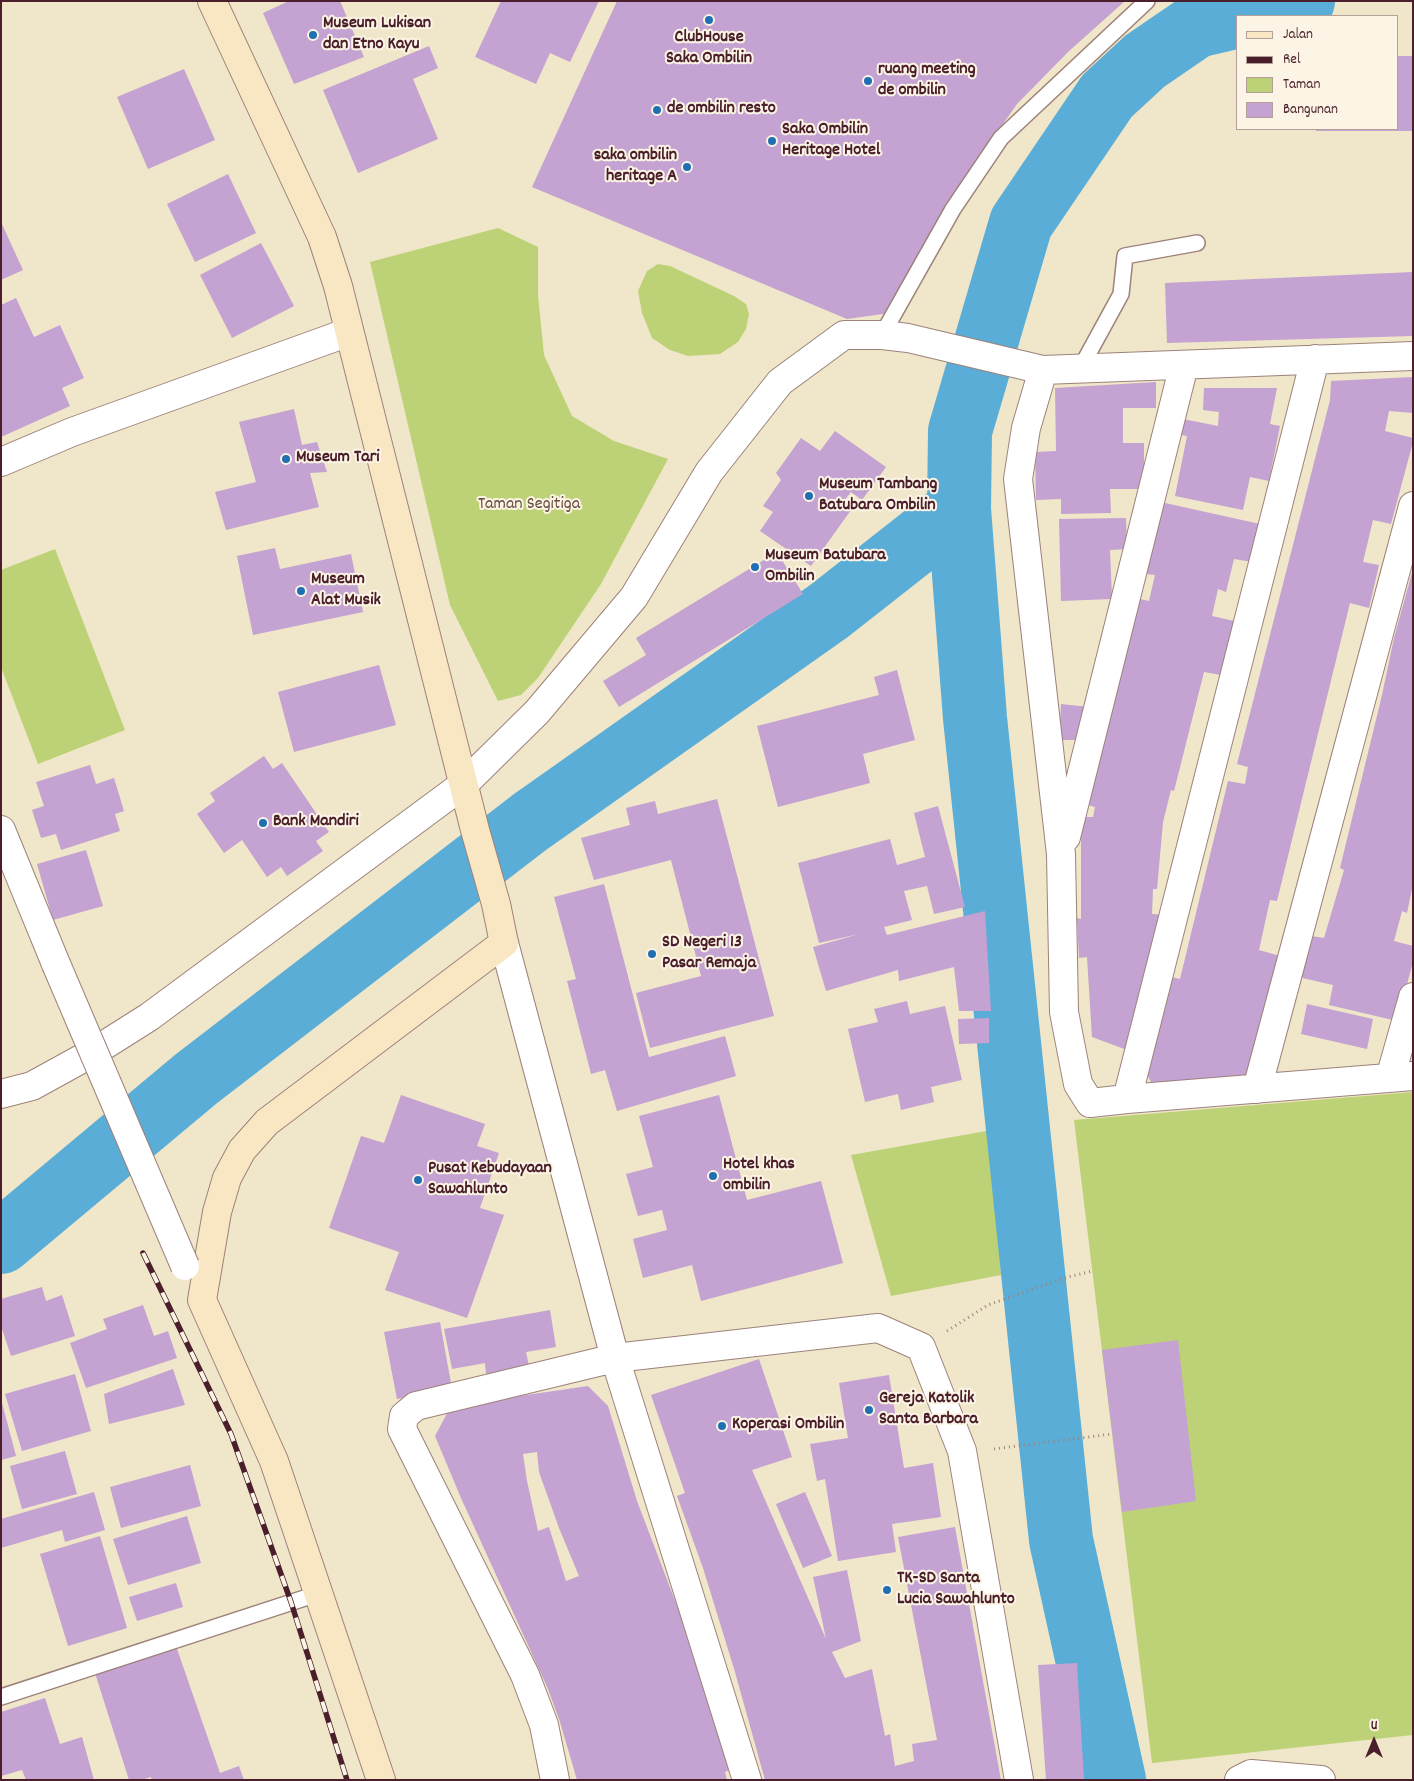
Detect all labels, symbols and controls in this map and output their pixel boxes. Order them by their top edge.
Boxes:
place label: Museum Lukisan dan Etno Kayu [323,14,431,56]
marker: ClubHouse Saka Ombilin [703,14,715,26]
legend [1236,15,1399,130]
text: Jalan [1283,24,1313,46]
place label: ClubHouse Saka Ombilin [666,28,752,70]
marker: Museum Lukisan dan Etno Kayu [307,29,319,41]
text: Rel [1283,49,1300,71]
place label: ruang meeting de ombilin [878,60,976,102]
text: Taman [1283,74,1320,96]
marker: ruang meeting de ombilin [862,75,874,87]
place label: de ombilin resto [667,99,776,121]
text: Bangunan [1283,99,1338,121]
marker: de ombilin resto [651,104,663,116]
place label: Saka Ombilin Heritage Hotel [782,120,880,162]
marker: Saka Ombilin Heritage Hotel [766,135,778,147]
place label: saka ombilin heritage A [594,146,677,188]
marker: saka ombilin heritage A [681,161,693,173]
place label: Museum Tari [296,448,380,470]
marker: Museum Tari [280,453,292,465]
place label: Museum Tambang Batubara Ombilin [819,475,937,518]
marker: Museum Tambang Batubara Ombilin [803,490,815,502]
park label: Taman Segitiga [478,495,580,517]
place label: Museum Batubara Ombilin [765,546,886,588]
marker: Museum Batubara Ombilin [749,561,761,573]
place label: Museum Alat Musik [311,570,381,612]
marker: Museum Alat Musik [295,585,307,597]
place label: Bank Mandiri [273,812,359,834]
marker: Bank Mandiri [257,817,269,829]
place label: SD Negeri 13 Pasar Remaja [662,933,756,976]
marker: SD Negeri 13 Pasar Remaja [646,948,658,960]
place label: Hotel khas ombilin [723,1155,795,1198]
place label: Pusat Kebudayaan Sawahlunto [428,1159,552,1202]
marker: Hotel khas ombilin [707,1170,719,1182]
marker: Pusat Kebudayaan Sawahlunto [412,1174,424,1186]
place label: Gereja Katolik Santa Barbara [879,1389,978,1432]
marker: Gereja Katolik Santa Barbara [863,1404,875,1416]
place label: Koperasi Ombilin [732,1415,844,1437]
marker: Koperasi Ombilin [716,1420,728,1432]
place label: TK-SD Santa Lucia Sawahlunto [897,1569,1015,1612]
marker: TK-SD Santa Lucia Sawahlunto [881,1584,893,1596]
north arrow [1349,1716,1399,1766]
text: U [1371,1716,1377,1736]

